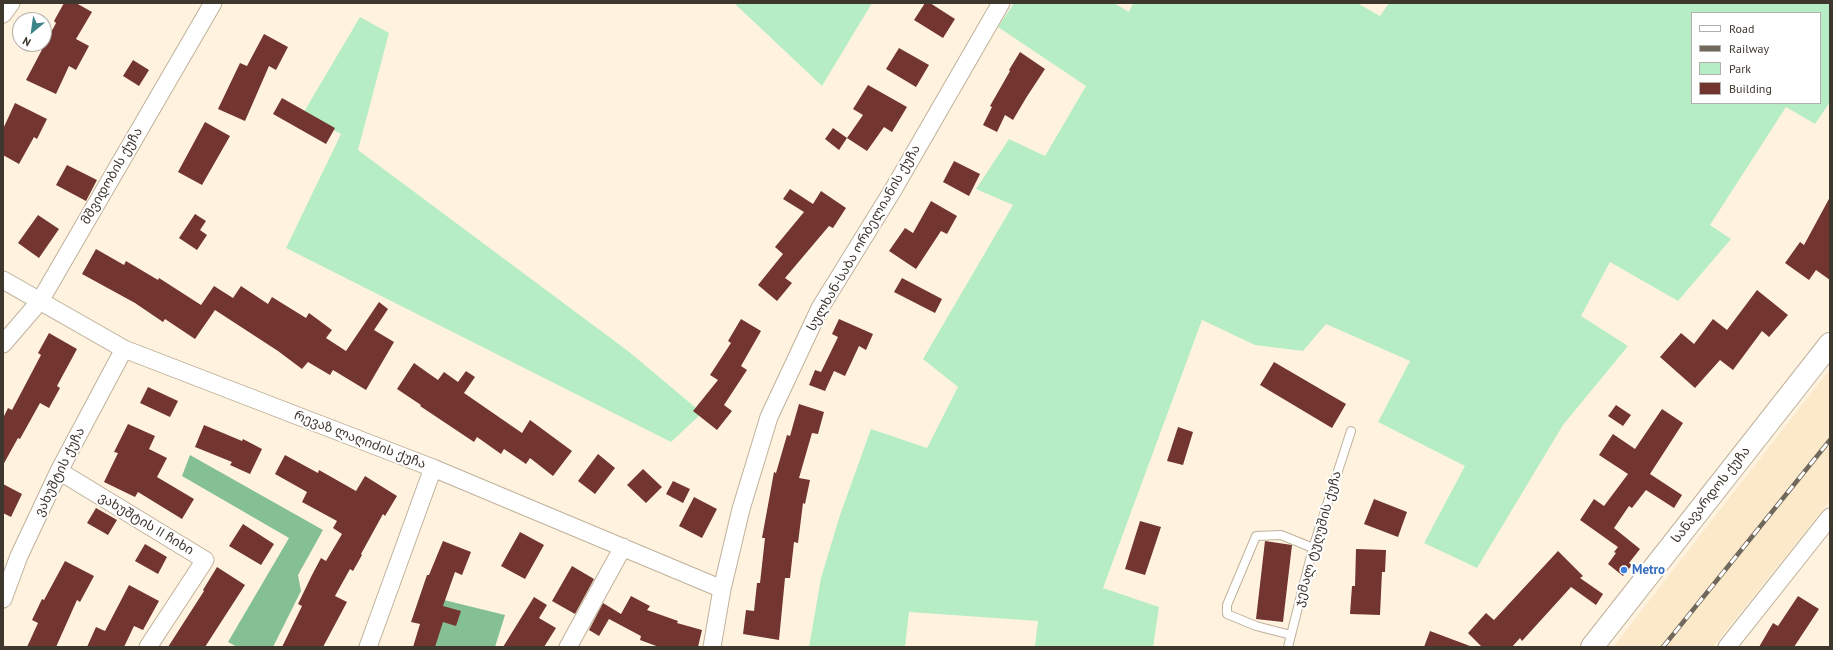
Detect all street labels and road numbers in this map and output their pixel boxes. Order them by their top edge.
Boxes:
street label: მშვიდობის ქუჩა [78,125,146,227]
street label: სულხან-საბა ორბელიანის ქუჩა [804,142,924,334]
street label: რევაზ ლაღიძის ქუჩა [292,408,428,472]
street label: ვახუშტის ქუჩა [32,425,88,519]
street label: სანავარდოს ქუჩა [1668,444,1754,546]
street label: ჯემალ ტუღუშის ქუჩა [1291,469,1345,609]
street label: ვახუშტის II ჩიხი [96,489,196,559]

